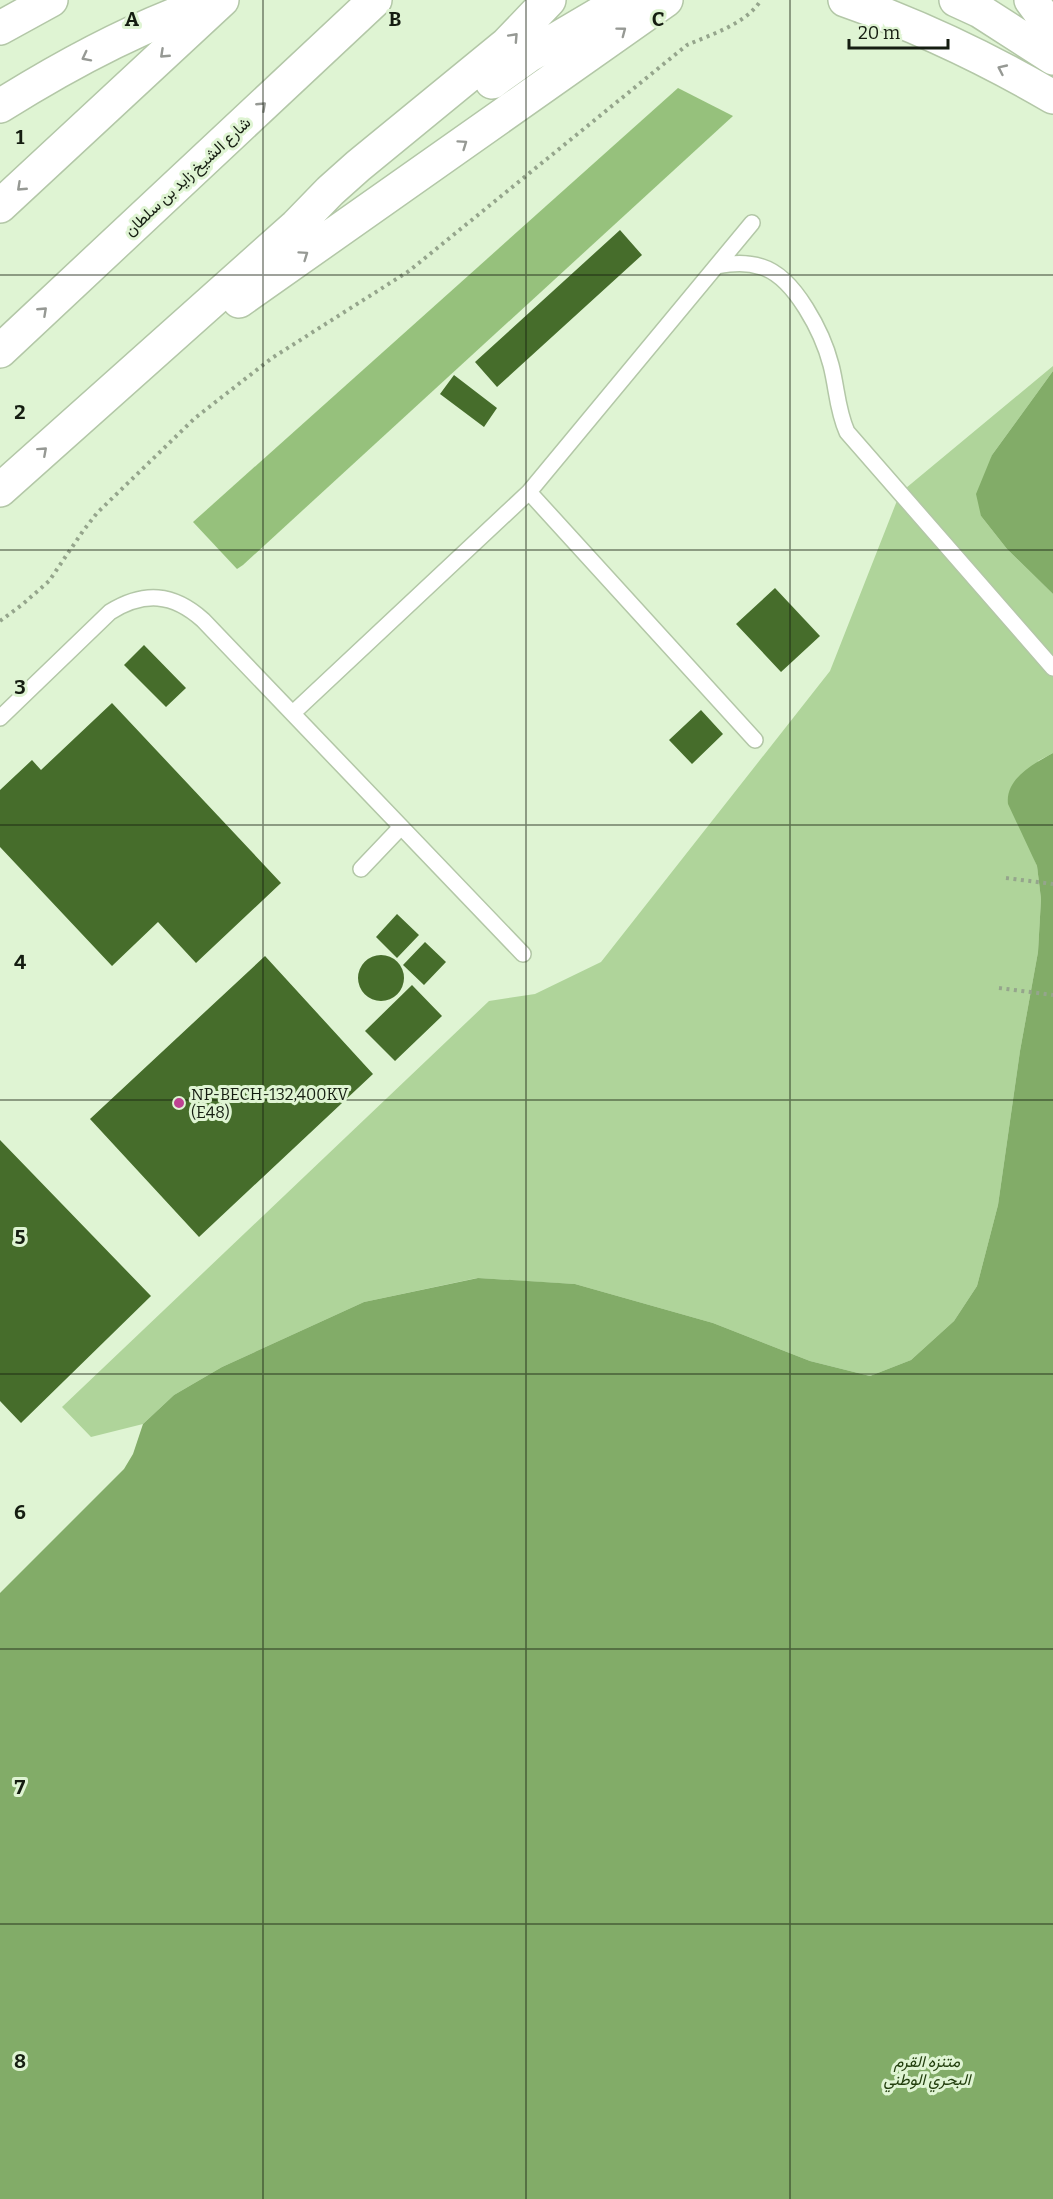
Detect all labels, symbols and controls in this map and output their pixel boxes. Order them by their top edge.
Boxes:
text: A [125,7,140,31]
text: B [389,7,402,31]
text: C [652,7,664,31]
scale bar [849,12,948,50]
text: 20 m [858,22,900,44]
one-way arrow [616,27,627,38]
one-way arrow [507,33,518,44]
one-way arrow [160,47,170,58]
one-way arrow [81,50,92,62]
one-way arrow [997,64,1008,76]
one-way arrow [255,102,265,113]
street label: شارع الشيخ زايد بن سلطان [120,113,256,241]
text: 1 [16,125,25,149]
one-way arrow [457,140,468,151]
one-way arrow [17,180,28,191]
one-way arrow [297,252,308,263]
one-way arrow [35,308,46,319]
text: 2 [14,400,26,424]
one-way arrow [37,447,47,458]
text: 3 [14,675,26,699]
text: 4 [14,950,26,974]
place label: NP-BECH-132,400KV (E48) [191,1085,349,1122]
marker: NP-BECH-132,400KV (E48) [172,1096,186,1110]
text: 5 [15,1225,26,1249]
text: 6 [14,1500,26,1524]
text: 7 [15,1775,26,1799]
text: 8 [14,2049,26,2073]
park label: متنزه القرم البحري الوطني [884,2052,973,2093]

